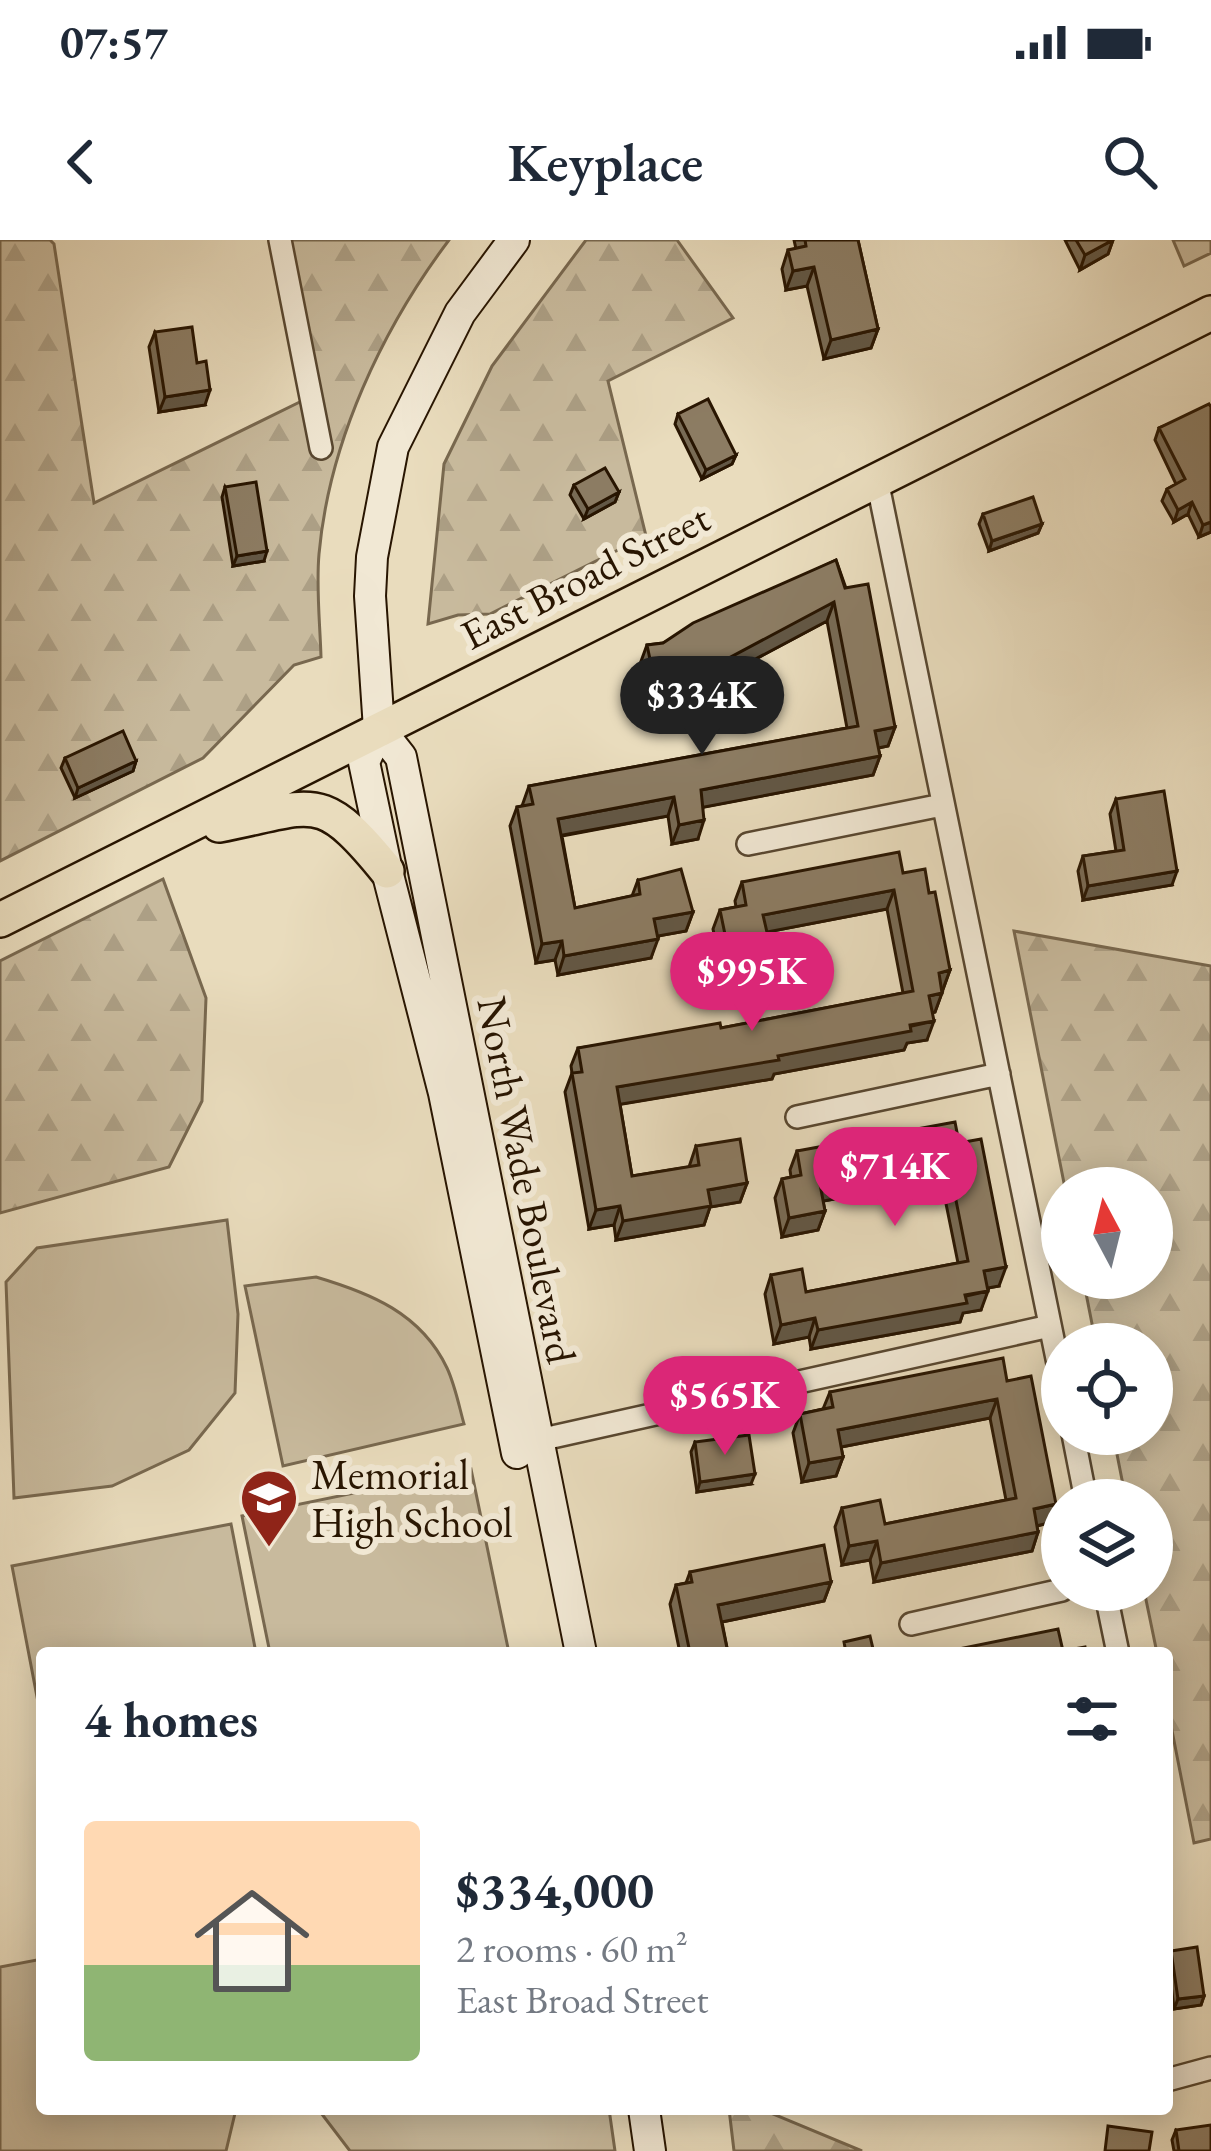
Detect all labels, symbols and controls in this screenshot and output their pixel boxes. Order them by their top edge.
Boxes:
text: 07:57 [60,13,168,71]
text: Keyplace [508,127,703,197]
icon: back [48,129,114,195]
icon: search [1097,129,1163,195]
street label: East Broad Street [451,490,719,662]
pin: $334K [618,656,786,758]
text: $334K [647,669,757,720]
pin: $995K [668,932,836,1034]
text: $995K [697,945,807,996]
street label: North Wade Boulevard [464,992,590,1369]
pin: $714K [811,1127,979,1229]
text: $714K [840,1140,950,1191]
north arrow [1041,1167,1173,1299]
map controls [1041,1167,1173,1611]
button: locate [1041,1323,1173,1455]
pin: $565K [641,1356,809,1458]
text: $565K [670,1369,780,1420]
place label: Memorial High School [311,1447,513,1550]
school or university icon: Memorial High School [238,1467,300,1549]
button: layers [1041,1479,1173,1611]
text: 4 homes [84,1686,258,1752]
icon: filters [1059,1686,1125,1752]
text: $334,000 [456,1857,654,1923]
icon: home [180,1869,324,2013]
text: 2 rooms · 60 m² [456,1923,688,1974]
text: East Broad Street [456,1974,708,2025]

